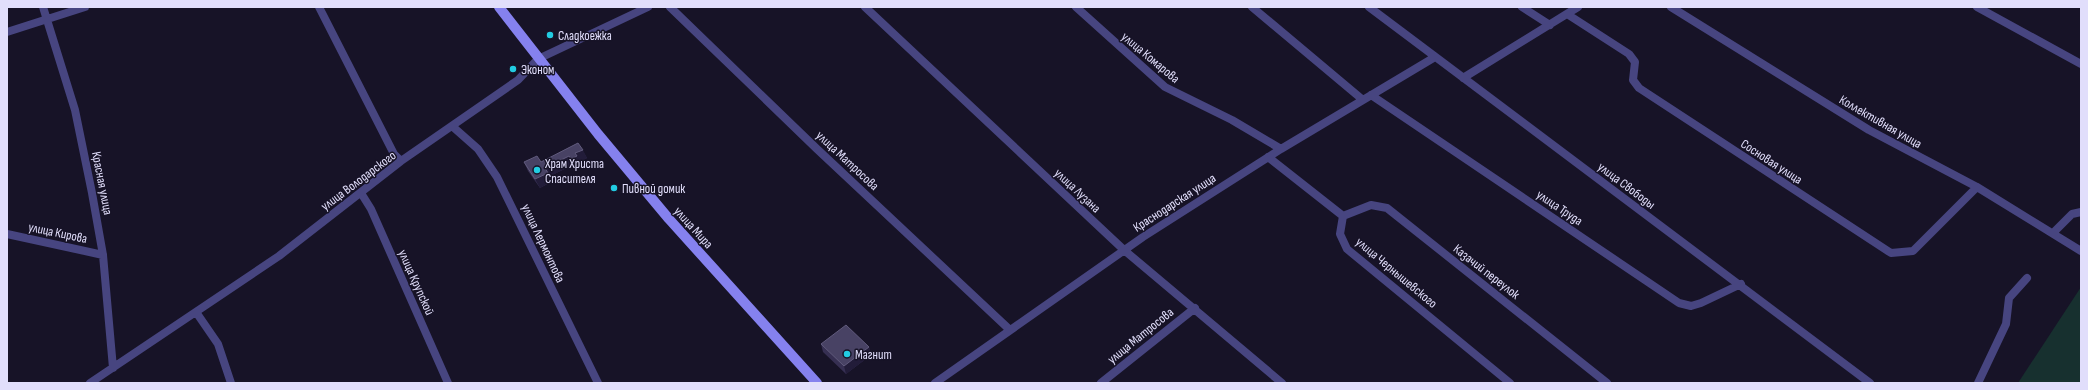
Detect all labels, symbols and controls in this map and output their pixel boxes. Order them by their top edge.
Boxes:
place label: Сладкоежка [558,28,612,44]
street label: улица Комарова [1118,29,1183,87]
marker: Сладкоежка [545,30,555,40]
place label: Эконом [521,62,554,78]
marker: Эконом [508,64,518,74]
street label: Коллективная улица [1836,92,1925,152]
street label: улица Матросова [813,128,882,194]
street label: Сосновая улица [1738,136,1805,188]
street label: улица Володарского [318,147,399,214]
street label: Красная улица [88,150,116,216]
place label: Храм Христа Спасителя [544,156,604,187]
street label: улица Свободы [1594,159,1658,213]
marker: Храм Христа Спасителя [532,165,542,175]
street label: улица Лузана [1051,165,1104,216]
street label: Краснодарская улица [1130,170,1219,236]
place label: Пивной домик [622,181,685,197]
marker: Пивной домик [609,183,619,193]
street label: улица Труда [1533,187,1586,229]
street label: улица Лермонтова [518,202,568,285]
street label: улица Мира [670,203,716,252]
street label: улица Кирова [27,219,89,247]
street label: улица Чернышевского [1352,234,1440,312]
street label: Казачий переулок [1450,241,1523,303]
street label: улица Крупской [395,247,438,318]
street label: улица Матросова [1104,304,1177,367]
place label: Магнит [855,347,892,363]
marker: Магнит [842,349,852,359]

